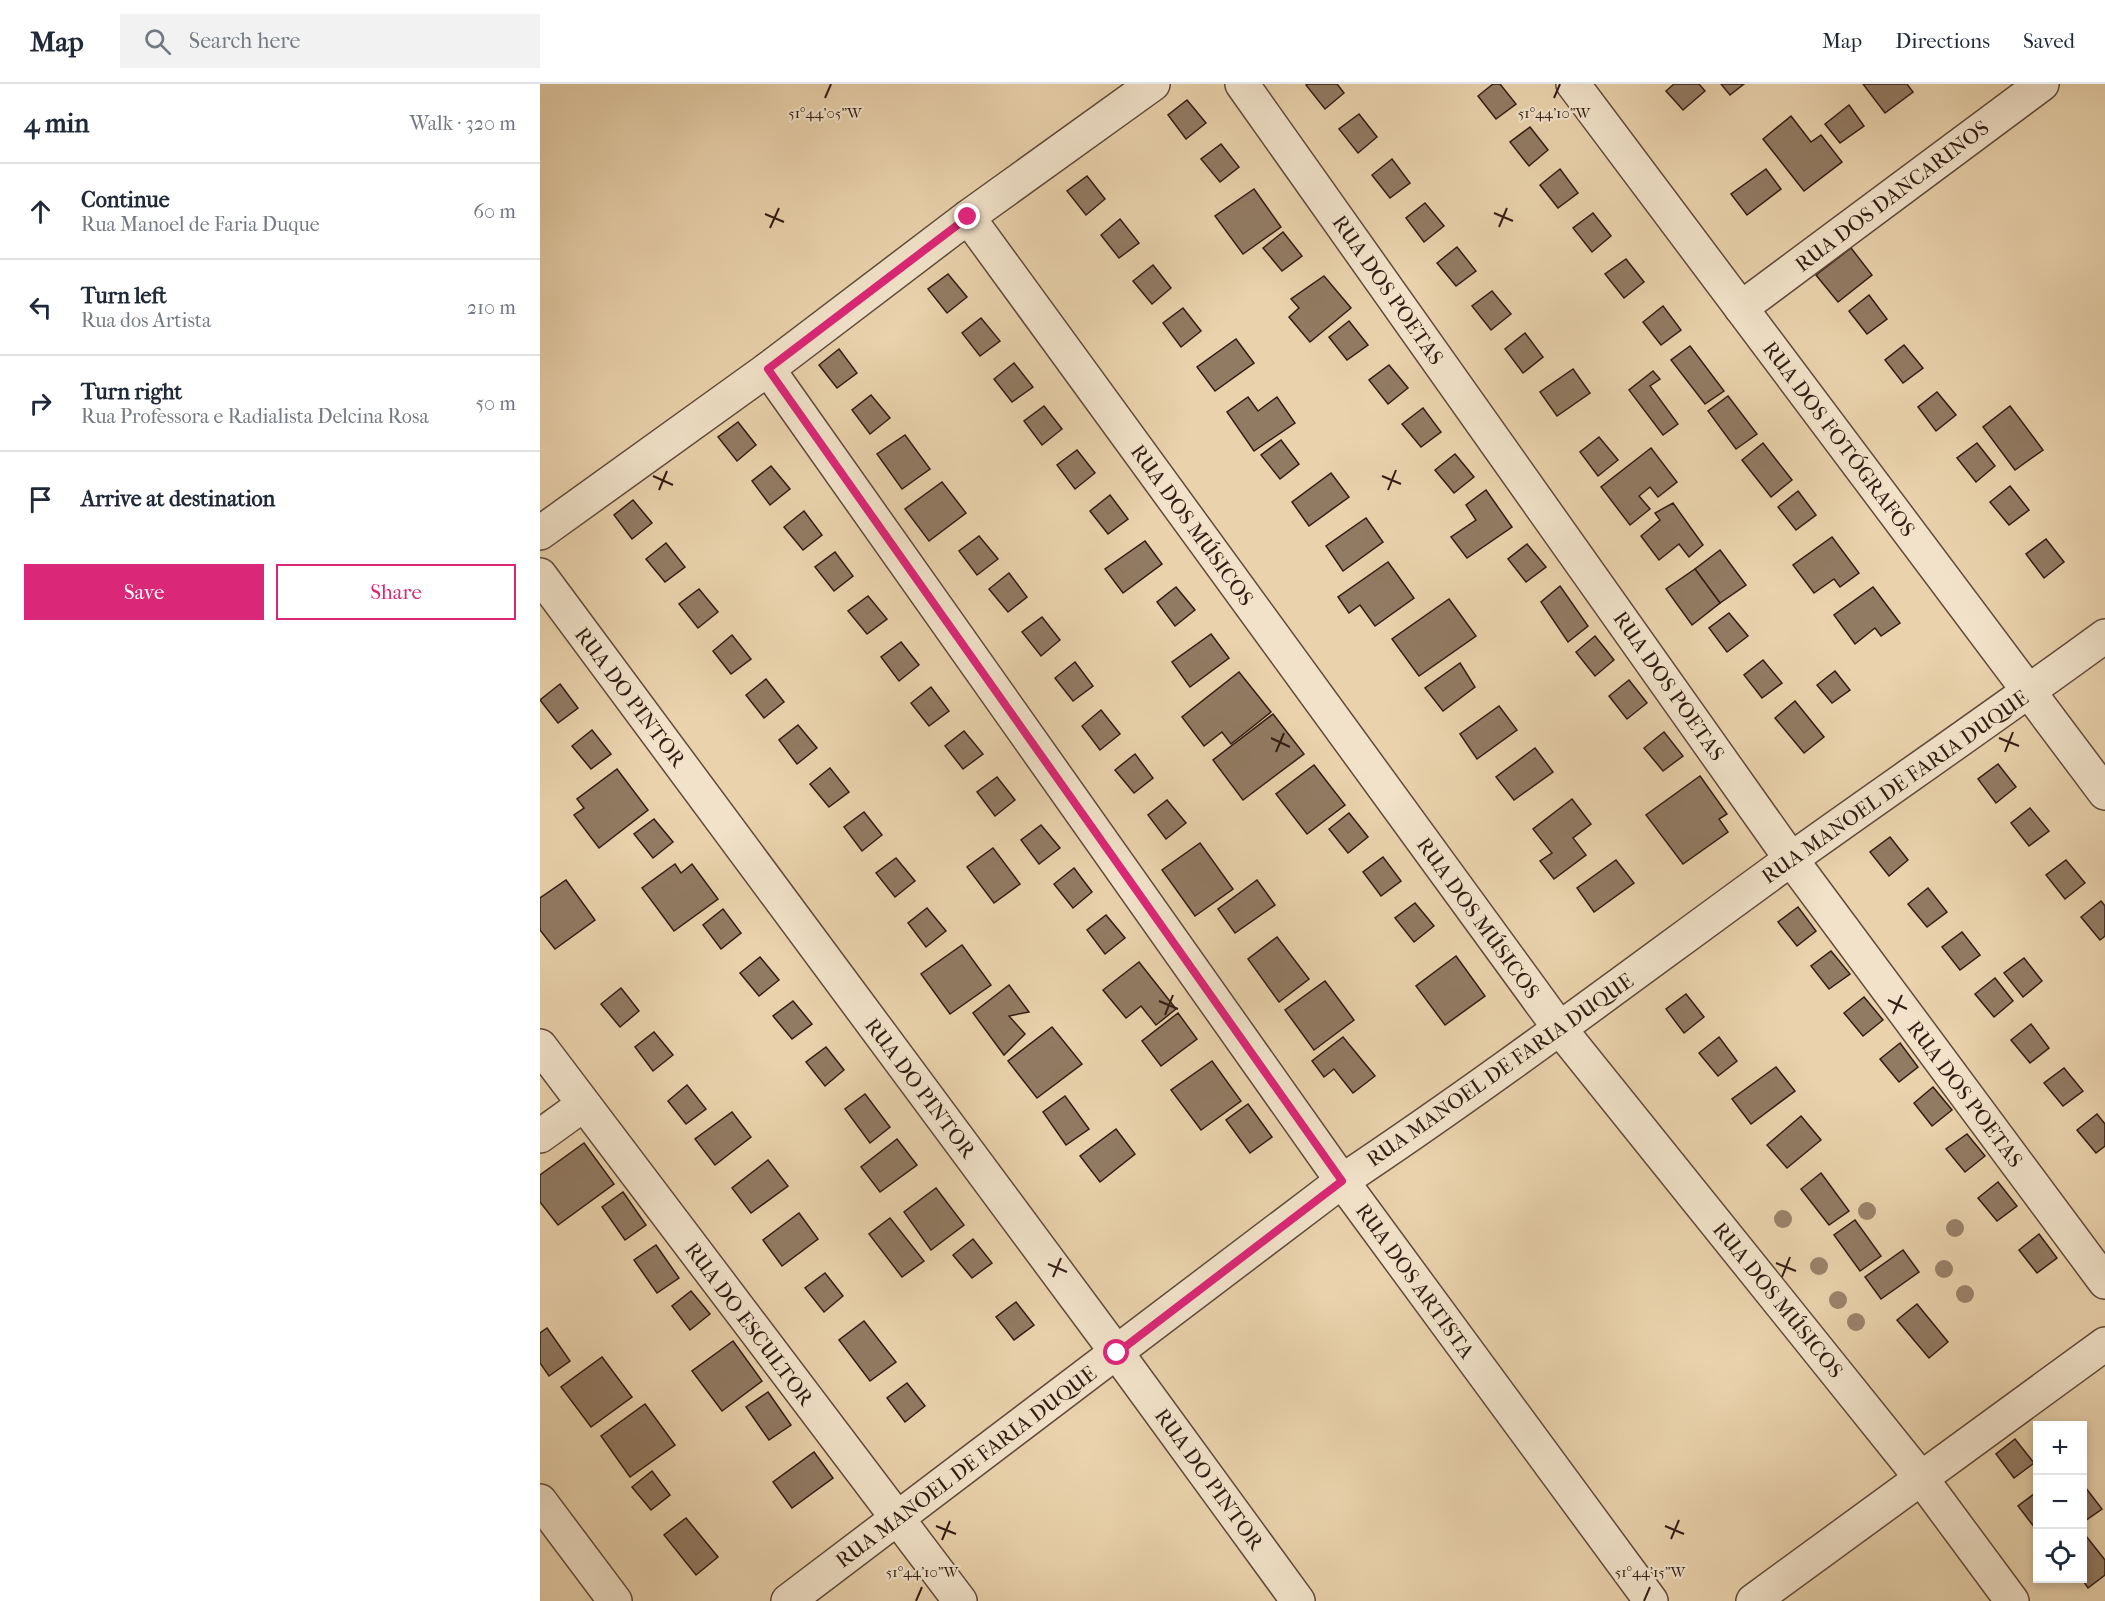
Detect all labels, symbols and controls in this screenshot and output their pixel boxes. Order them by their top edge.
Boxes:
search box [120,14,540,68]
text: Map [30,25,84,58]
icon: search [141,25,174,58]
text: Search here [189,28,300,54]
text: Map [1822,29,1862,53]
text: Directions [1895,29,1990,53]
text: Saved [2023,29,2075,53]
text: 51°44'05"W [788,104,863,122]
text: 51°44'10"W [1518,104,1591,122]
text: 4 min [24,108,89,139]
text: Walk · 320 m [410,112,516,135]
street label: RUA DOS DANCARINOS [1790,115,1994,277]
text: Continue [81,187,170,213]
icon: ahead [24,195,57,228]
text: 60 m [473,200,516,223]
route end [954,203,980,229]
street label: RUA DOS POETAS [1327,211,1449,369]
text: Rua Manoel de Faria Duque [81,213,320,236]
text: Turn left [81,283,167,309]
icon: left [24,291,57,324]
text: 210 m [467,296,516,319]
text: Rua dos Artista [81,309,211,332]
street label: RUA DOS FOTÓGRAFOS [1758,336,1921,541]
text: Turn right [81,379,182,405]
icon: right [24,387,57,420]
text: 50 m [475,392,516,415]
text: Rua Professora e Radialista Delcina Rosa [81,405,429,428]
street label: RUA DOS MÚSICOS [1126,440,1258,610]
icon: arrive [24,483,57,516]
text: Arrive at destination [81,486,275,512]
button: Save [24,564,264,620]
button: Share [276,564,516,620]
street label: RUA DOS POETAS [1608,607,1730,765]
street label: RUA DO PINTOR [570,622,691,772]
street label: RUA MANOEL DE FARIA DUQUE [1757,685,2033,889]
street label: RUA DOS MÚSICOS [1412,833,1544,1003]
street label: RUA MANOEL DE FARIA DUQUE [1362,968,1638,1172]
street label: RUA DO PINTOR [860,1013,981,1163]
street label: RUA DOS POETAS [1902,1016,2028,1172]
street label: RUA DOS ARTISTA [1351,1199,1479,1363]
street label: RUA DOS MÚSICOS [1708,1217,1848,1383]
street label: RUA DO ESCULTOR [680,1238,819,1411]
route start [1103,1339,1129,1365]
street label: RUA MANOEL DE FARIA DUQUE [831,1361,1101,1573]
street label: RUA DO PINTOR [1150,1404,1269,1555]
map controls [2033,1421,2087,1583]
button: + [2033,1421,2087,1475]
button: − [2033,1475,2087,1529]
button: locate [2033,1529,2087,1583]
text: 51°44'10"W [886,1563,959,1581]
text: 51°44'15"W [1615,1563,1687,1581]

